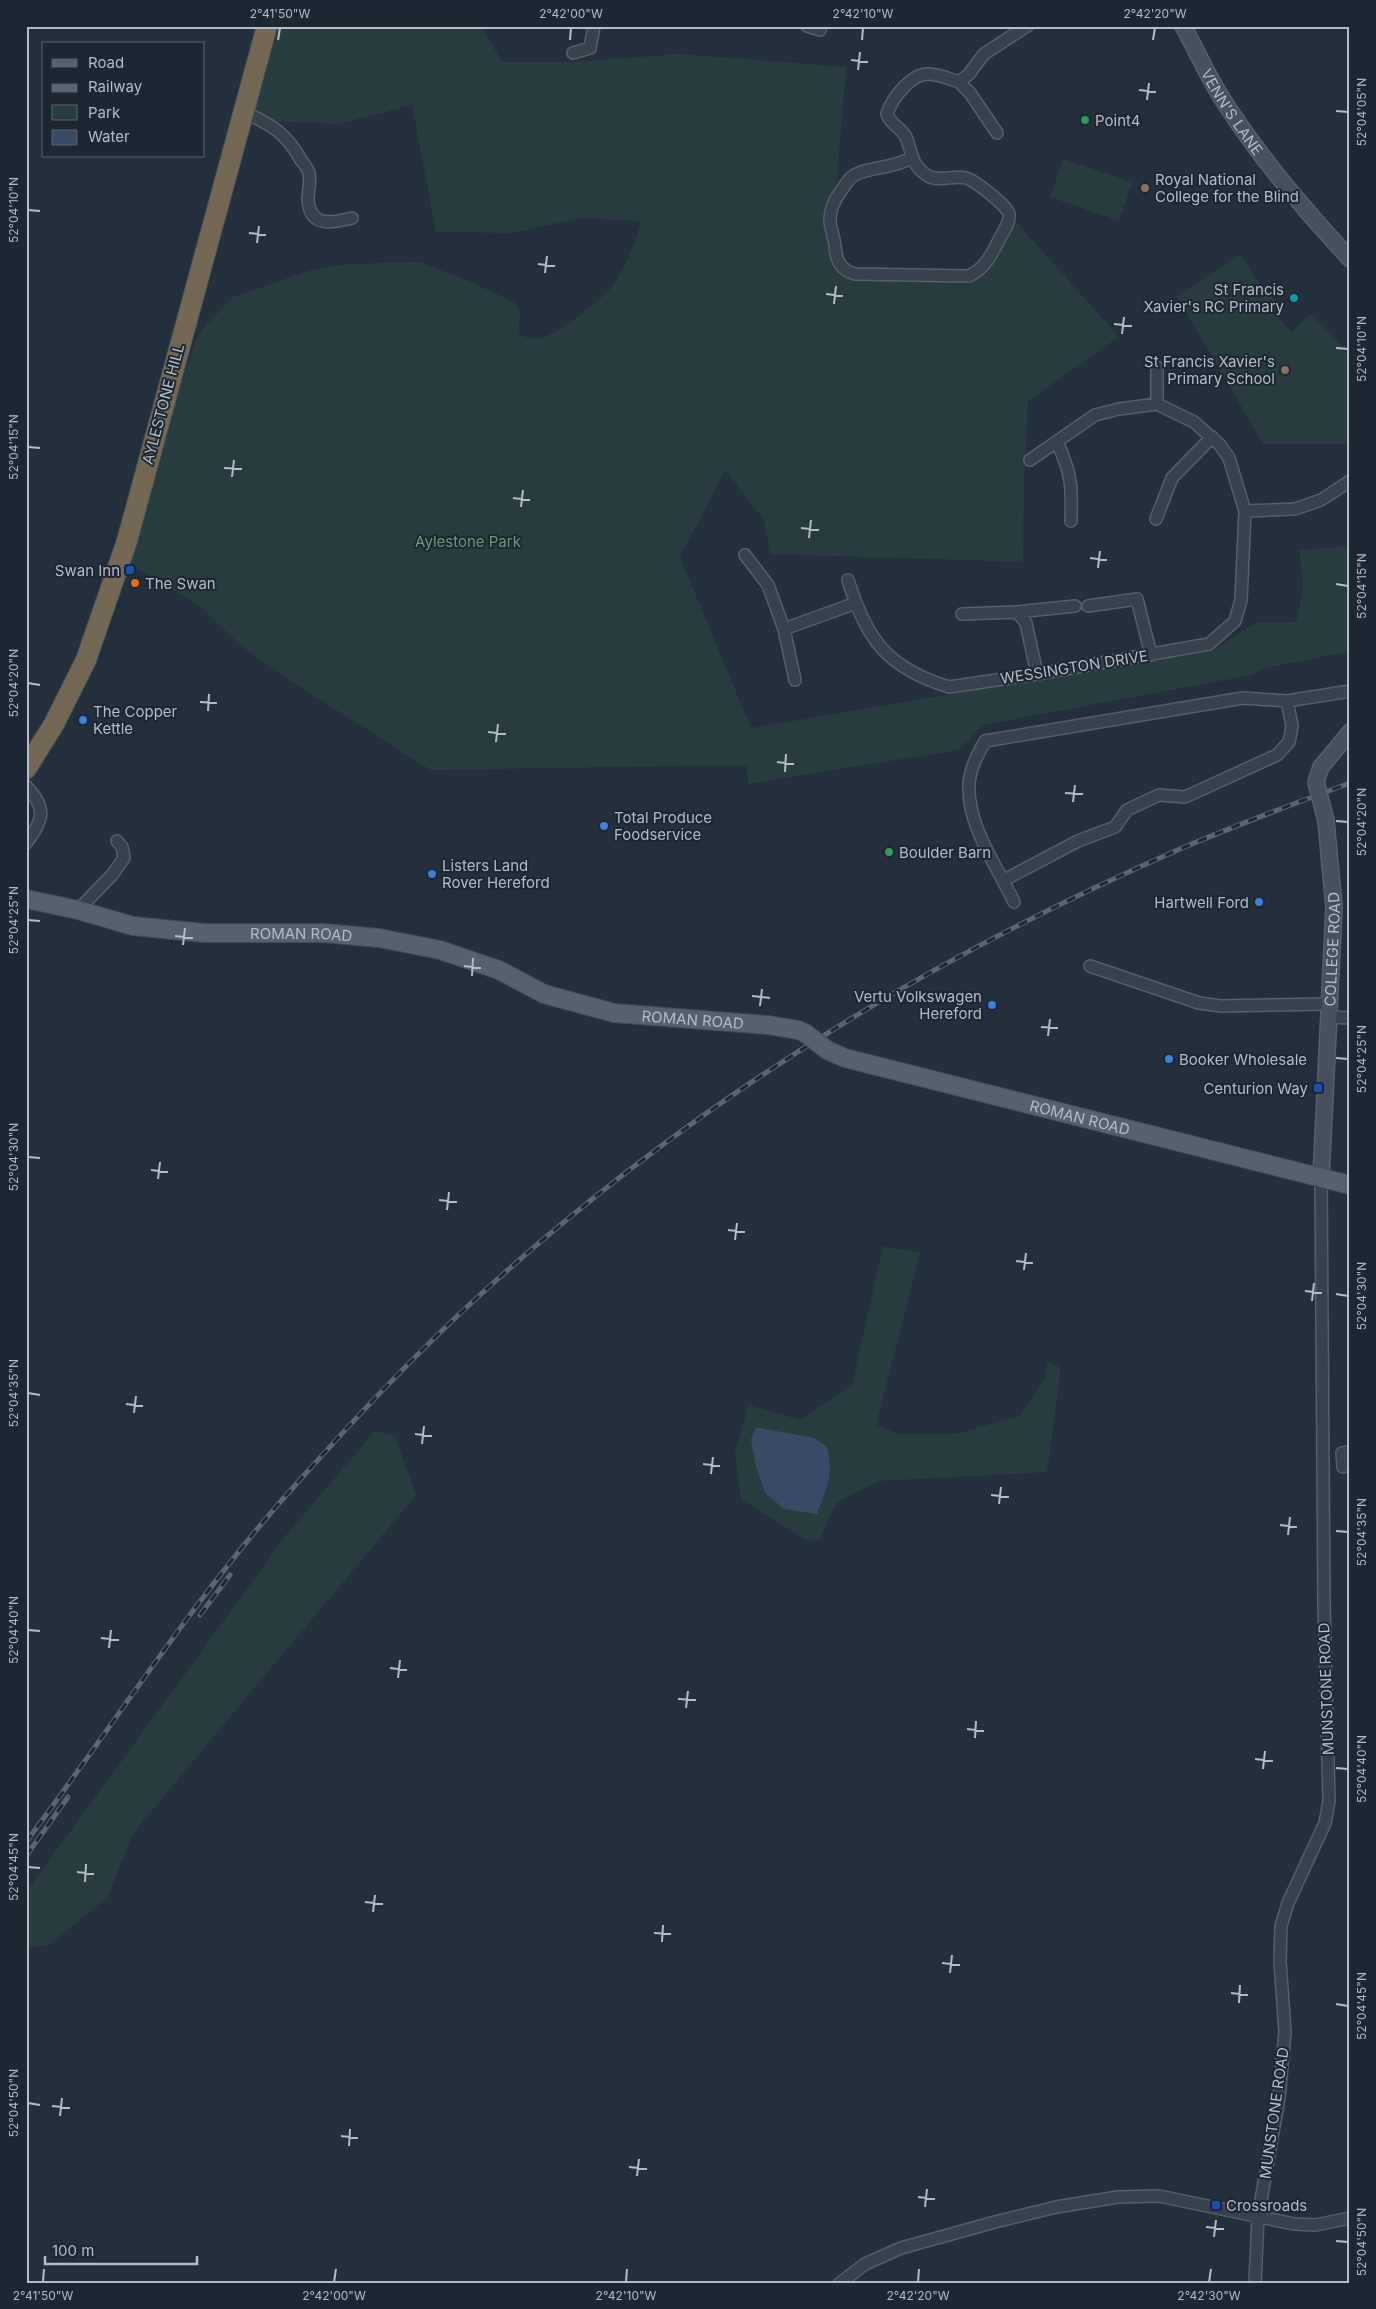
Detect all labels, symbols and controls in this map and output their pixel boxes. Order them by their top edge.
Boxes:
text: 2°41'50"W [250,6,310,21]
text: 2°42'00"W [539,6,603,21]
text: 2°42'10"W [833,6,894,21]
text: 2°42'20"W [1123,6,1187,21]
legend [42,42,205,158]
text: Road [88,53,124,72]
street label: VENN'S LANE [1197,65,1268,159]
text: Railway [88,77,143,96]
text: 52°04'05"N [1354,78,1369,146]
text: Park [88,103,121,122]
place label: Point4 [1095,111,1140,130]
marker: Point4 [1079,114,1091,126]
text: Water [88,127,130,146]
place label: Royal National College for the Blind [1155,170,1299,206]
text: 52°04'10"N [6,177,21,243]
marker: Royal National College for the Blind [1139,182,1151,194]
place label: St Francis Xavier's RC Primary [1144,280,1285,316]
marker: St Francis Xavier's RC Primary [1288,292,1300,304]
text: 52°04'10"N [1354,316,1369,382]
street label: AYLESTONE HILL [138,342,188,466]
place label: St Francis Xavier's Primary School [1144,352,1275,388]
marker: St Francis Xavier's Primary School [1279,364,1291,376]
text: 52°04'15"N [6,414,21,480]
park label: Aylestone Park [415,532,522,551]
text: 52°04'15"N [1354,553,1369,619]
place label: Swan Inn [55,561,120,580]
marker: Swan Inn [124,564,136,576]
place label: The Swan [145,574,216,593]
marker: The Swan [129,577,141,589]
street label: WESSINGTON DRIVE [999,646,1149,688]
text: 52°04'20"N [6,649,21,717]
place label: The Copper Kettle [93,702,178,738]
marker: The Copper Kettle [77,714,89,726]
text: 52°04'20"N [1354,788,1369,856]
place label: Total Produce Foodservice [614,808,712,844]
marker: Total Produce Foodservice [598,820,610,832]
place label: Boulder Barn [899,843,991,862]
marker: Boulder Barn [883,846,895,858]
place label: Listers Land Rover Hereford [442,856,550,892]
marker: Listers Land Rover Hereford [426,868,438,880]
text: 52°04'25"N [6,886,21,954]
street label: COLLEGE ROAD [1320,891,1344,1007]
place label: Hartwell Ford [1154,893,1249,912]
marker: Hartwell Ford [1253,896,1265,908]
street label: ROMAN ROAD [250,923,353,945]
place label: Vertu Volkswagen Hereford [854,987,982,1023]
marker: Vertu Volkswagen Hereford [986,999,998,1011]
street label: ROMAN ROAD [641,1006,745,1033]
text: 52°04'25"N [1354,1025,1369,1093]
place label: Booker Wholesale [1179,1050,1307,1069]
marker: Booker Wholesale [1163,1053,1175,1065]
place label: Centurion Way [1203,1079,1309,1098]
marker: Centurion Way [1312,1082,1324,1094]
street label: ROMAN ROAD [1028,1095,1132,1139]
text: 52°04'30"N [6,1123,21,1191]
text: 52°04'30"N [1354,1262,1369,1330]
text: 52°04'35"N [6,1359,21,1427]
text: 52°04'35"N [1354,1498,1369,1566]
text: 52°04'40"N [6,1596,21,1664]
street label: MUNSTONE ROAD [1314,1622,1338,1756]
text: 52°04'40"N [1354,1735,1369,1803]
text: 52°04'45"N [6,1833,21,1901]
text: 52°04'45"N [1354,1972,1369,2040]
street label: MUNSTONE ROAD [1255,2046,1293,2180]
text: 52°04'50"N [6,2069,21,2137]
place label: Crossroads [1226,2196,1307,2215]
marker: Crossroads [1210,2199,1222,2211]
text: 52°04'50"N [1354,2208,1369,2276]
scale bar [45,2234,198,2266]
text: 100 m [52,2241,94,2260]
text: 2°41'50"W [13,2288,73,2303]
text: 2°42'00"W [302,2288,366,2303]
text: 2°42'10"W [596,2288,657,2303]
text: 2°42'20"W [886,2288,950,2303]
text: 2°42'30"W [1177,2288,1241,2303]

